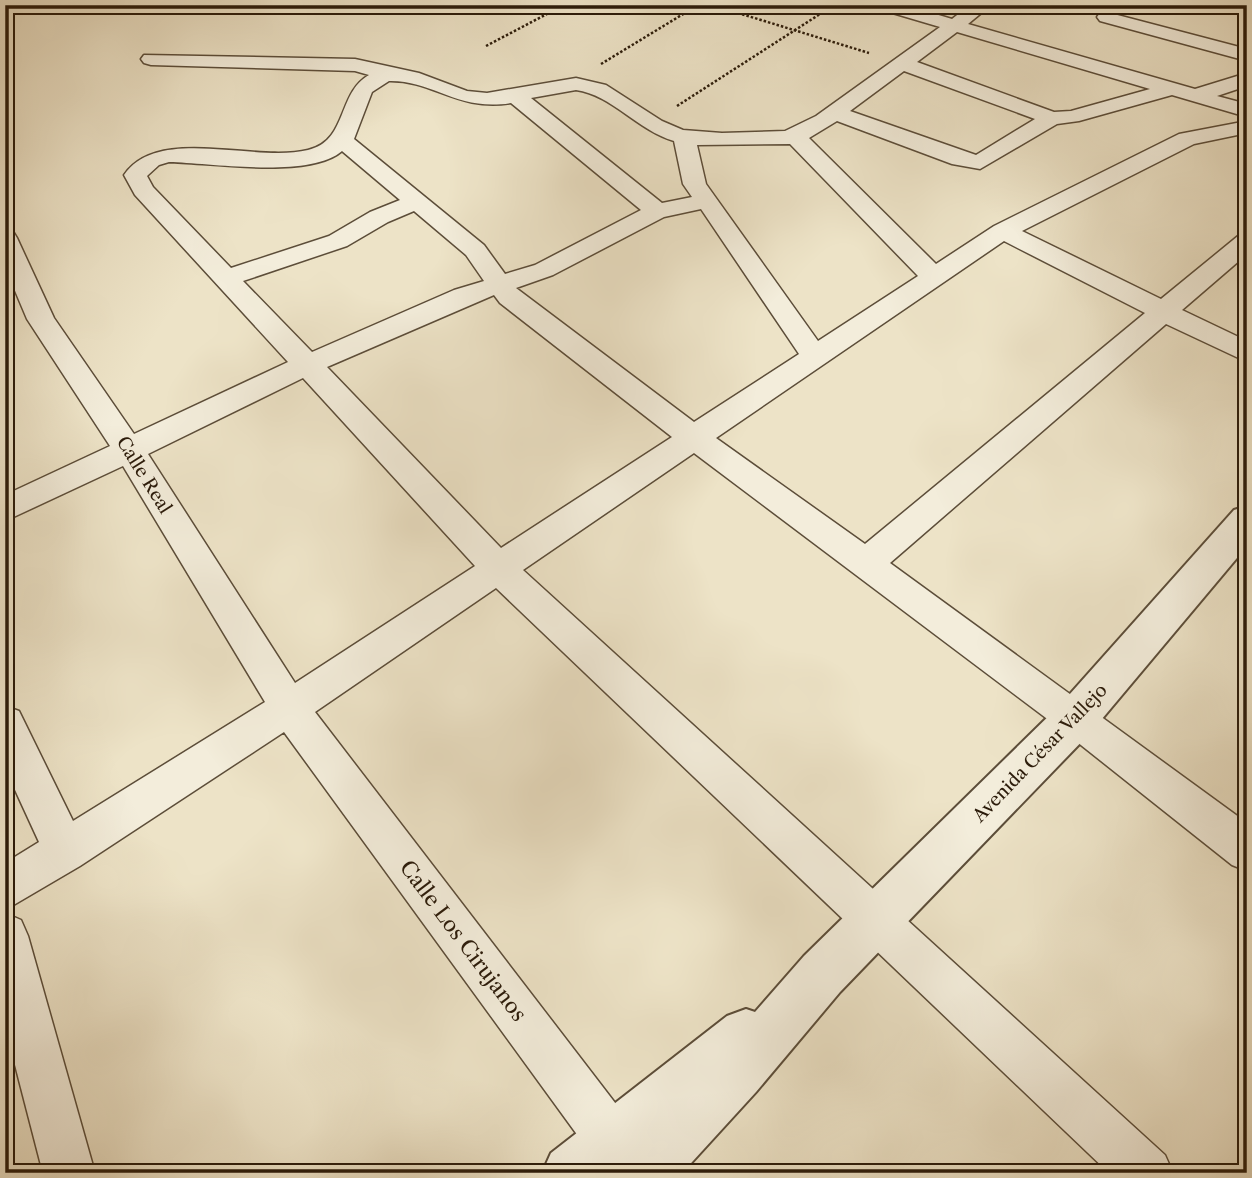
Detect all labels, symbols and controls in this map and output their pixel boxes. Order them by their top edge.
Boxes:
street label: Calle Real [112,432,176,518]
street label: Avenida César Vallejo [968,679,1112,827]
street label: Calle Los Cirujanos [395,855,532,1026]

